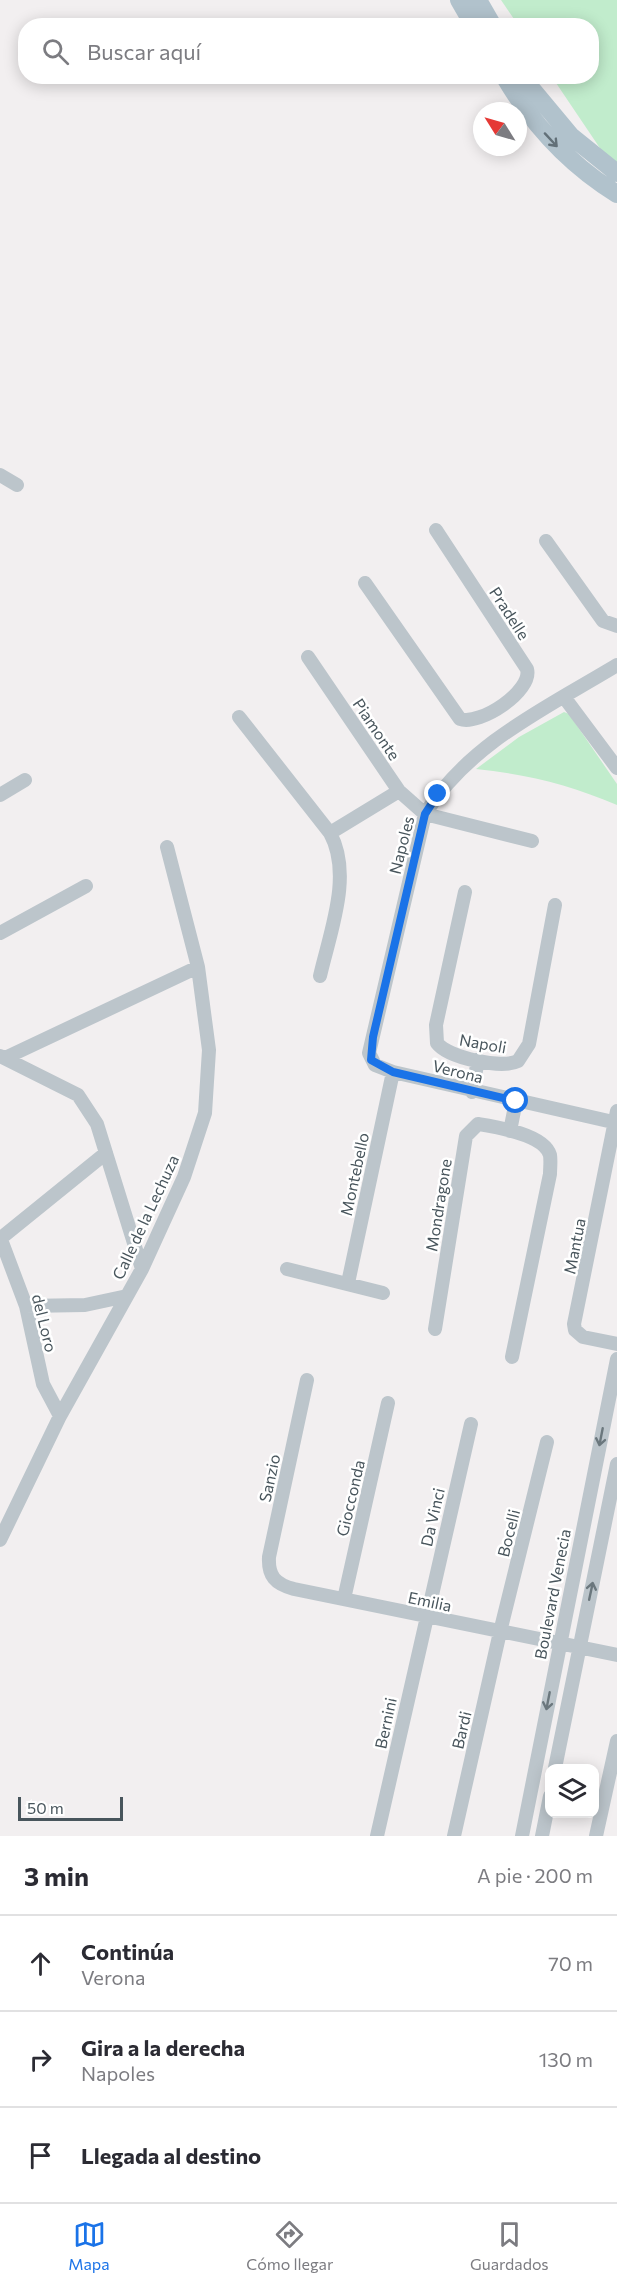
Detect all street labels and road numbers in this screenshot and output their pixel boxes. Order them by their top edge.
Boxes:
street label: Pradelle [486,583,534,643]
street label: Piamonte [350,695,404,763]
street label: Napoles [385,814,417,876]
street label: Napoli [458,1030,508,1056]
street label: Verona [431,1056,485,1086]
street label: Montebello [336,1131,372,1217]
street label: Calle de la Lechuza [108,1152,182,1282]
street label: Mondragone [421,1157,455,1253]
street label: Mantua [559,1216,589,1276]
street label: del Loro [29,1292,61,1354]
street label: Sanzio [255,1452,283,1504]
street label: Giocconda [332,1458,368,1538]
street label: Da Vinci [416,1486,448,1548]
street label: Bocelli [493,1507,523,1559]
street label: Boulevard Venecia [530,1527,574,1661]
street label: Emilia [406,1587,454,1615]
street label: Bernini [370,1696,400,1750]
street label: Bardi [447,1709,475,1751]

